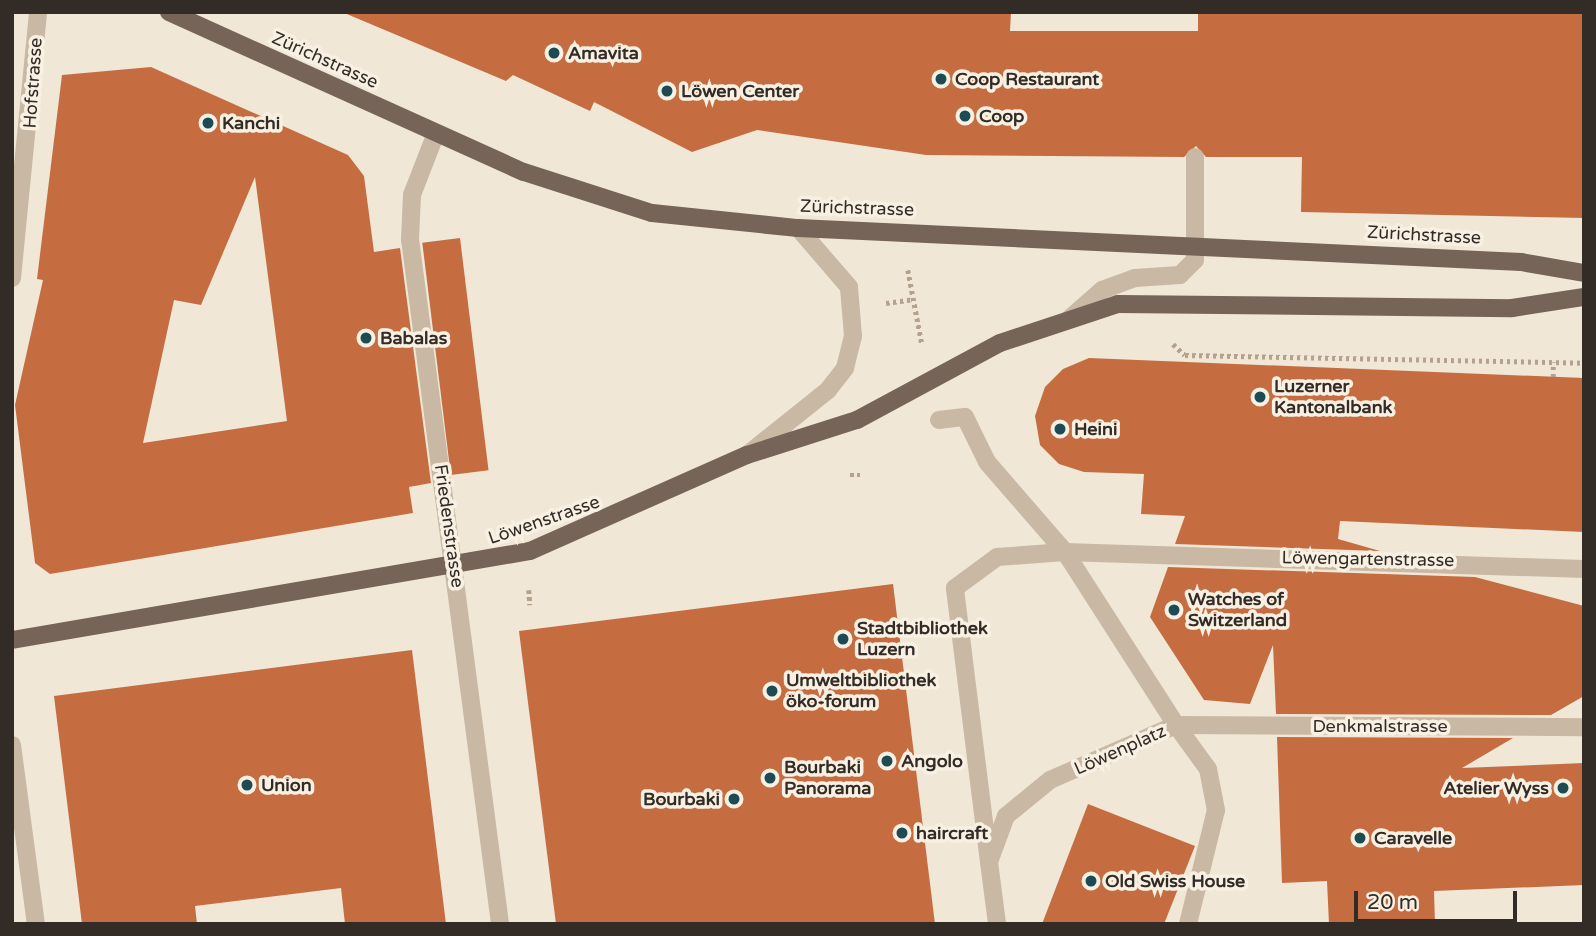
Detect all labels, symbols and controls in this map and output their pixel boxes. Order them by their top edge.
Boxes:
street label: Zürichstrasse [268,27,382,93]
street label: Hofstrasse [19,37,47,129]
place label: Amavita [568,42,639,64]
marker: Amavita [546,45,562,61]
place label: Coop Restaurant [955,68,1099,90]
marker: Coop Restaurant [933,71,949,87]
place label: Löwen Center [681,80,799,102]
marker: Löwen Center [659,83,675,99]
place label: Coop [979,105,1024,127]
marker: Coop [957,108,973,124]
place label: Kanchi [222,112,280,134]
marker: Kanchi [200,115,216,131]
street label: Zürichstrasse [800,195,914,221]
street label: Zürichstrasse [1366,221,1482,249]
place label: Babalas [380,327,447,349]
marker: Babalas [358,330,374,346]
place label: Luzerner Kantonalbank [1274,376,1392,418]
marker: Luzerner Kantonalbank [1252,389,1268,405]
place label: Heini [1074,418,1117,440]
marker: Heini [1052,421,1068,437]
street label: Friedenstrasse [430,463,468,589]
street label: Löwenstrasse [485,491,603,549]
street label: Löwengartenstrasse [1281,547,1455,571]
place label: Watches of Switzerland [1188,589,1287,632]
marker: Watches of Switzerland [1166,602,1182,618]
place label: Stadtbibliothek Luzern [857,618,988,660]
marker: Stadtbibliothek Luzern [835,631,851,647]
place label: Umweltbibliothek öko-forum [786,670,936,712]
marker: Umweltbibliothek öko-forum [764,683,780,699]
street label: Denkmalstrasse [1312,715,1448,737]
street label: Löwenplatz [1071,720,1169,780]
place label: Angolo [901,750,963,772]
marker: Angolo [879,753,895,769]
place label: Bourbaki Panorama [784,757,871,800]
marker: Bourbaki Panorama [762,770,778,786]
place label: Union [261,774,312,796]
marker: Union [239,777,255,793]
place label: Atelier Wyss [1443,777,1549,799]
marker: Atelier Wyss [1555,780,1571,796]
place label: Bourbaki [643,788,720,810]
marker: Bourbaki [726,791,742,807]
place label: haircraft [916,822,988,844]
marker: haircraft [894,825,910,841]
place label: Caravelle [1374,827,1452,849]
marker: Caravelle [1352,830,1368,846]
place label: Old Swiss House [1105,870,1245,892]
marker: Old Swiss House [1083,873,1099,889]
scale bar [1358,876,1521,920]
text: 20 m [1367,890,1418,915]

